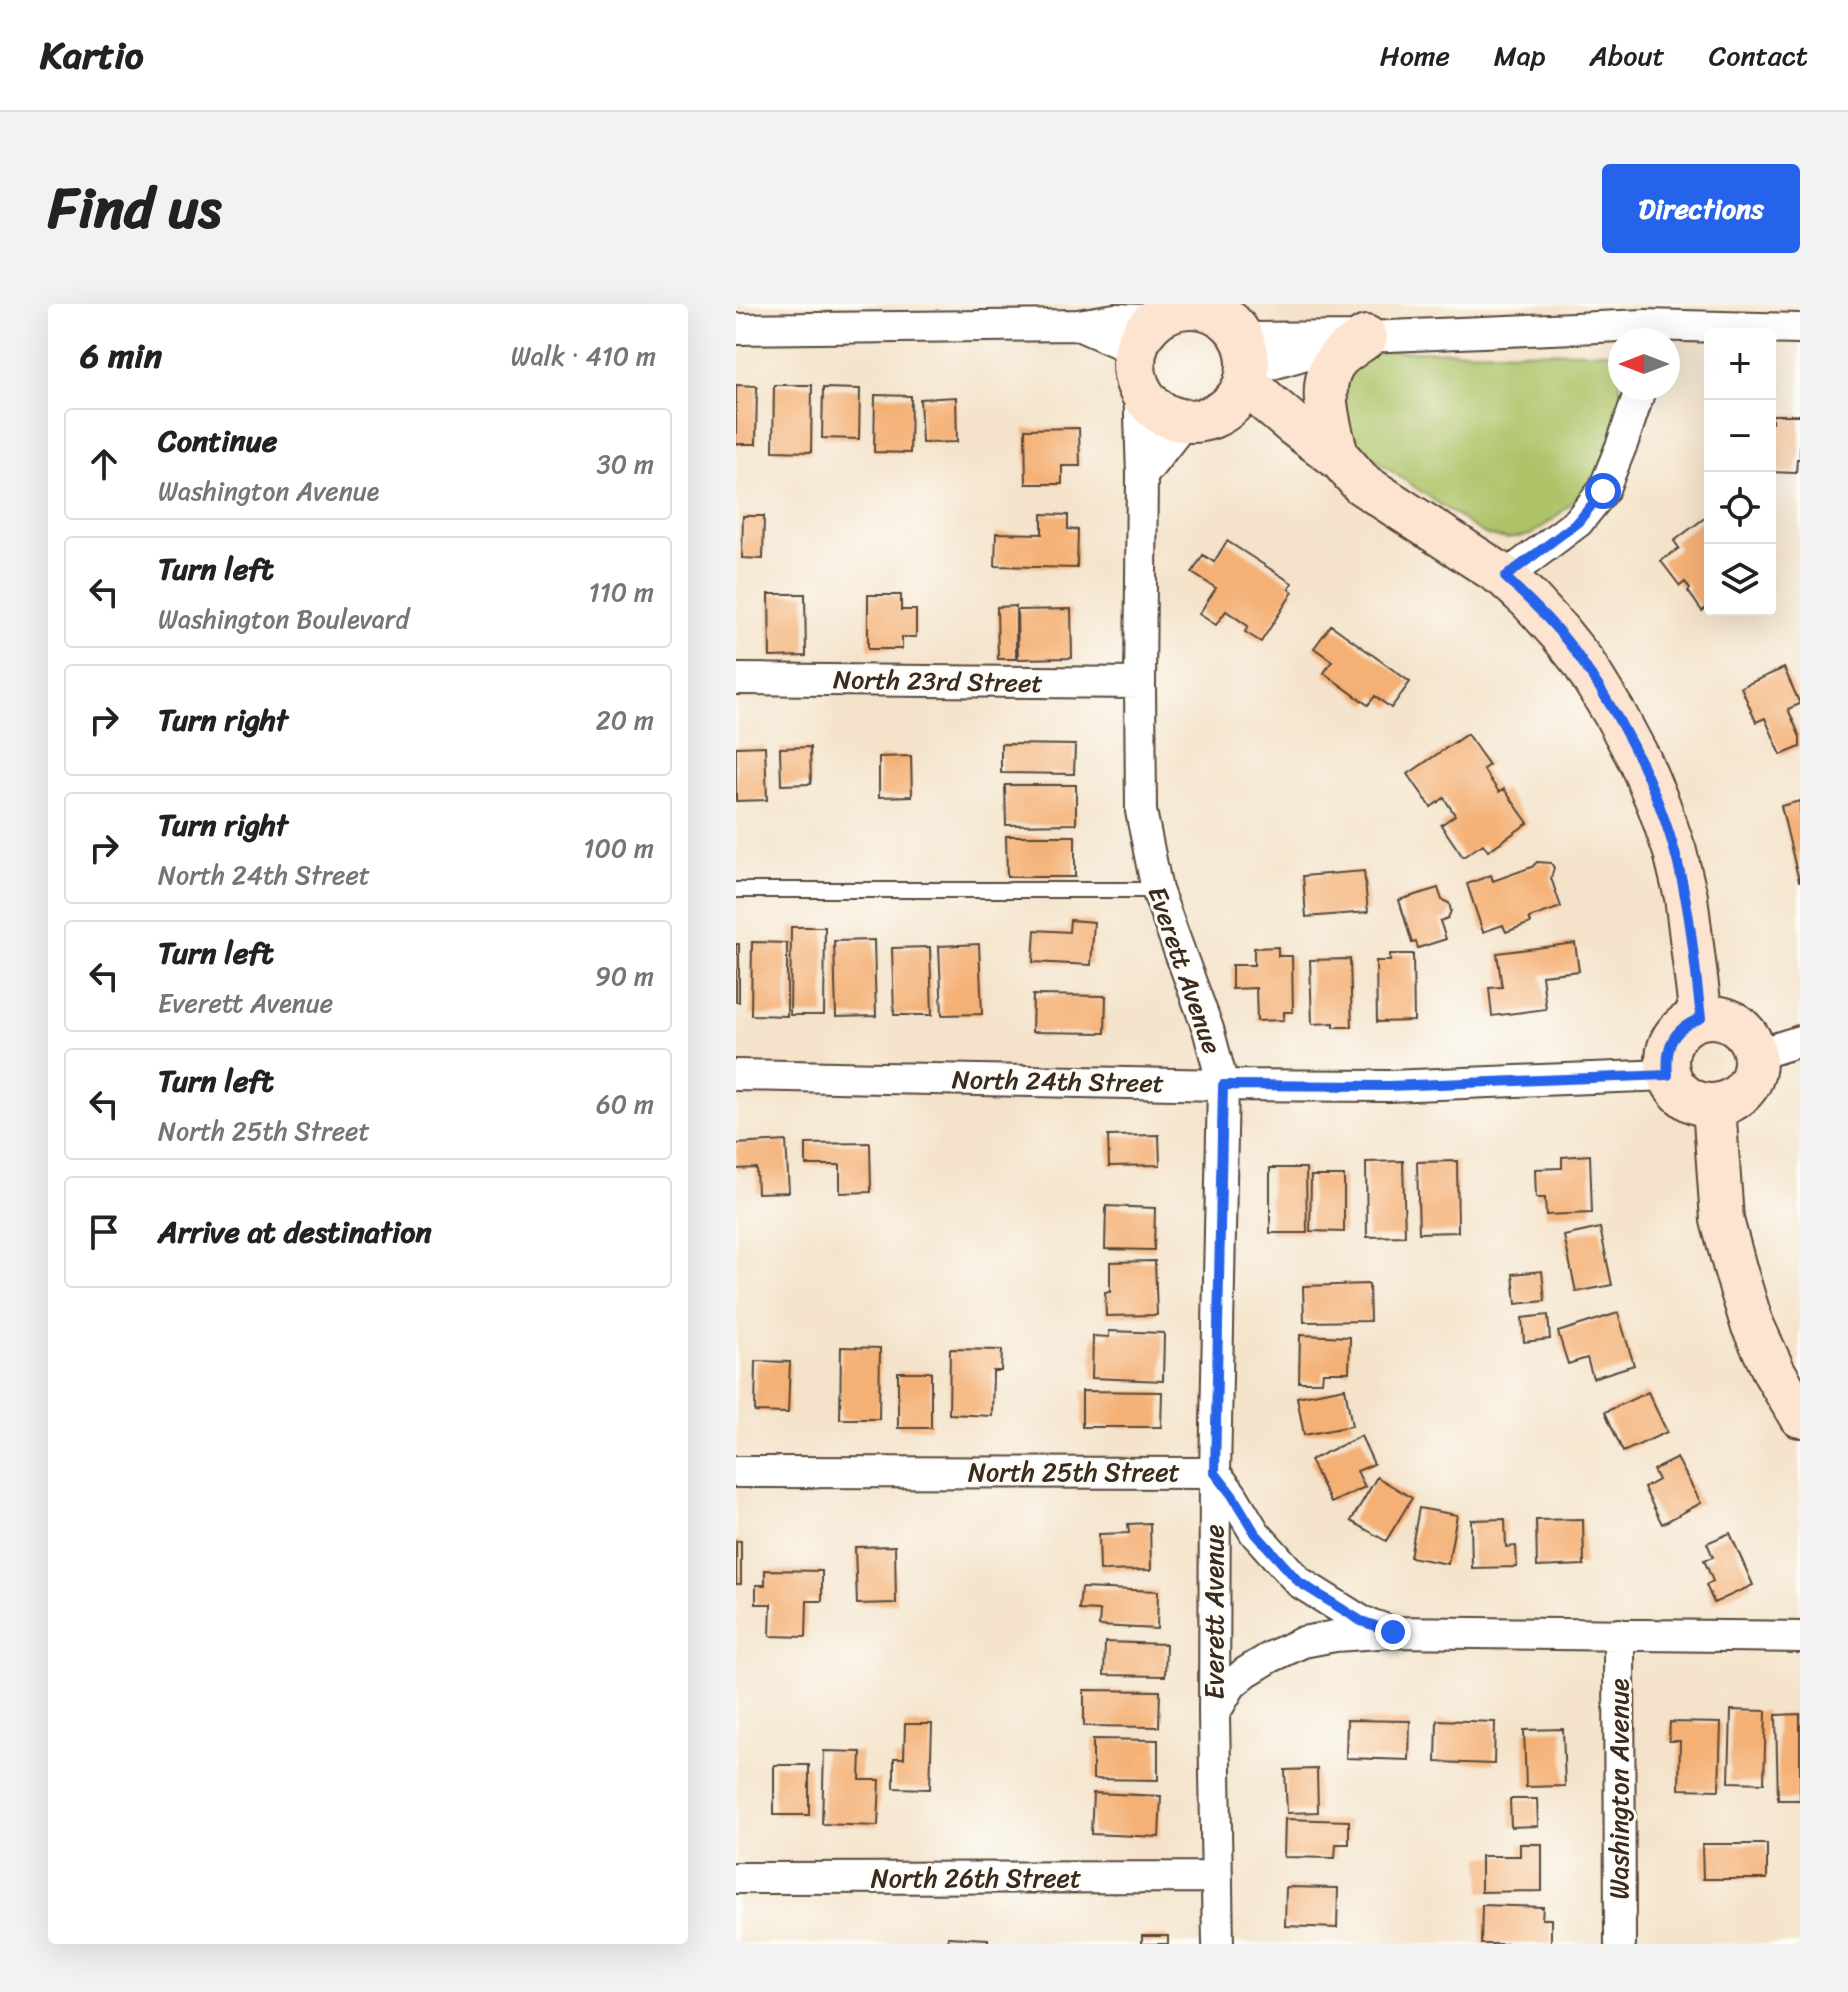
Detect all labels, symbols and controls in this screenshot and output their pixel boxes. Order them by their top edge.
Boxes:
text: Kartio [40,22,144,89]
text: Home [1380,31,1450,80]
text: Map [1494,31,1545,80]
text: About [1589,31,1665,80]
text: Contact [1709,31,1808,80]
text: Find us [48,159,221,258]
button: Directions [1602,164,1800,253]
text: 6 min [80,326,162,386]
north arrow [1608,328,1680,400]
map controls [1704,328,1776,616]
button: + [1704,328,1776,400]
text: Walk · 410 m [511,333,656,379]
button: − [1704,400,1776,472]
text: Continue [158,414,277,468]
text: 30 m [597,441,654,487]
icon: ahead [82,442,126,486]
text: Washington Avenue [158,468,379,514]
button: locate [1704,472,1776,544]
route start [1585,473,1621,509]
text: Turn left [158,542,274,596]
button: layers [1704,544,1776,616]
text: 110 m [589,569,654,615]
icon: left [82,570,126,614]
text: Washington Boulevard [158,596,409,642]
street label: North 23rd Street [833,656,1043,706]
text: Turn right [158,693,288,747]
text: 20 m [596,697,654,743]
icon: right [82,698,126,742]
text: Turn right [158,798,288,852]
text: 100 m [583,825,654,871]
icon: right [82,826,126,870]
text: North 24th Street [158,852,370,898]
street label: Everett Avenue [1135,880,1235,1060]
text: Turn left [158,926,274,980]
text: 90 m [595,953,654,999]
icon: left [82,954,126,998]
text: Everett Avenue [158,980,333,1026]
text: Turn left [158,1054,274,1108]
street label: North 24th Street [952,1056,1164,1106]
text: 60 m [596,1081,654,1127]
icon: left [82,1082,126,1126]
text: North 25th Street [158,1108,370,1154]
text: Arrive at destination [158,1205,432,1259]
icon: arrive [82,1210,126,1254]
street label: North 25th Street [968,1449,1180,1495]
street label: Everett Avenue [1191,1524,1237,1700]
route end [1375,1614,1411,1650]
street label: Washington Avenue [1596,1678,1642,1900]
street label: North 26th Street [871,1855,1081,1901]

